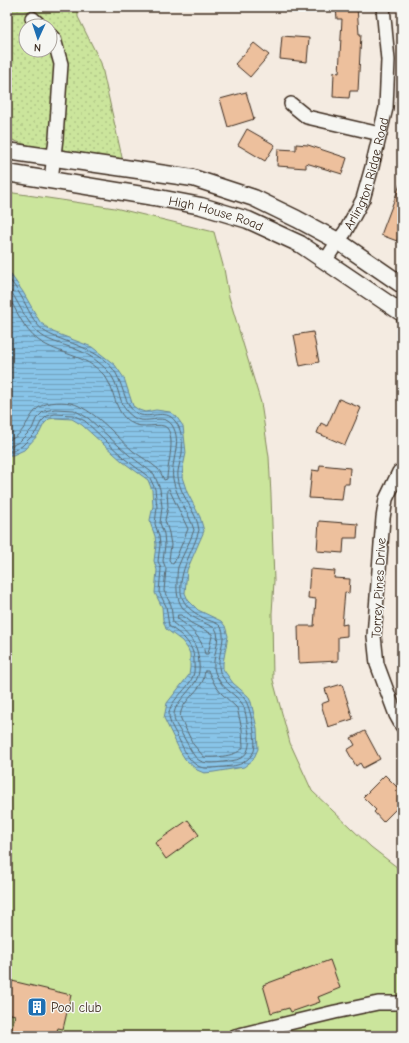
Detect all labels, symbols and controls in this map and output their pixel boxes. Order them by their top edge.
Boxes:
north arrow [18,18,58,58]
text: N [34,41,41,54]
street label: Arlington Ridge Road [341,116,392,232]
street label: High House Road [167,193,266,234]
street label: Torrey Pines Drive [368,537,389,639]
building icon: Pool club [26,996,48,1018]
place label: Pool club [51,1000,101,1015]

